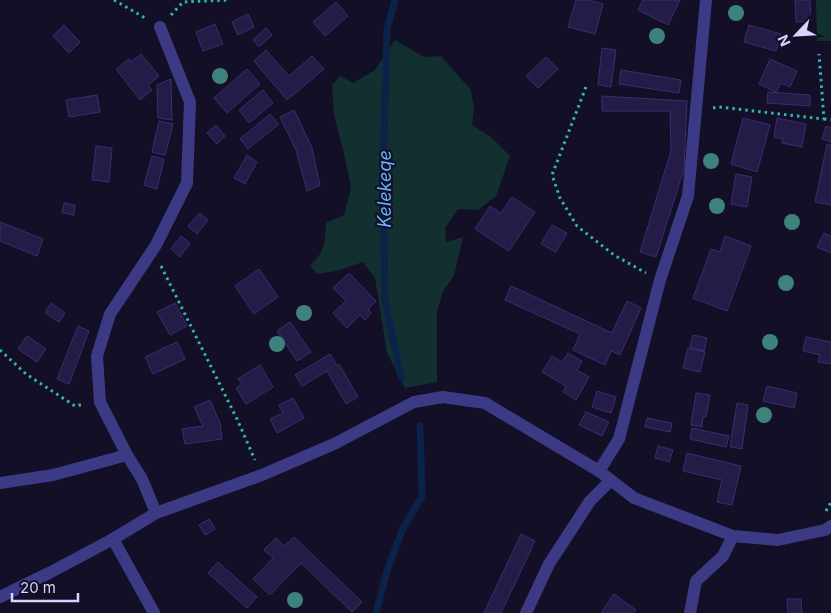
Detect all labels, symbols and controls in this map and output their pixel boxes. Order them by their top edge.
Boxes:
north arrow [771,10,821,60]
text: N [774,32,794,49]
water label: Kelekeqe [374,150,395,228]
scale bar [12,570,79,602]
text: 20 m [20,578,56,597]

